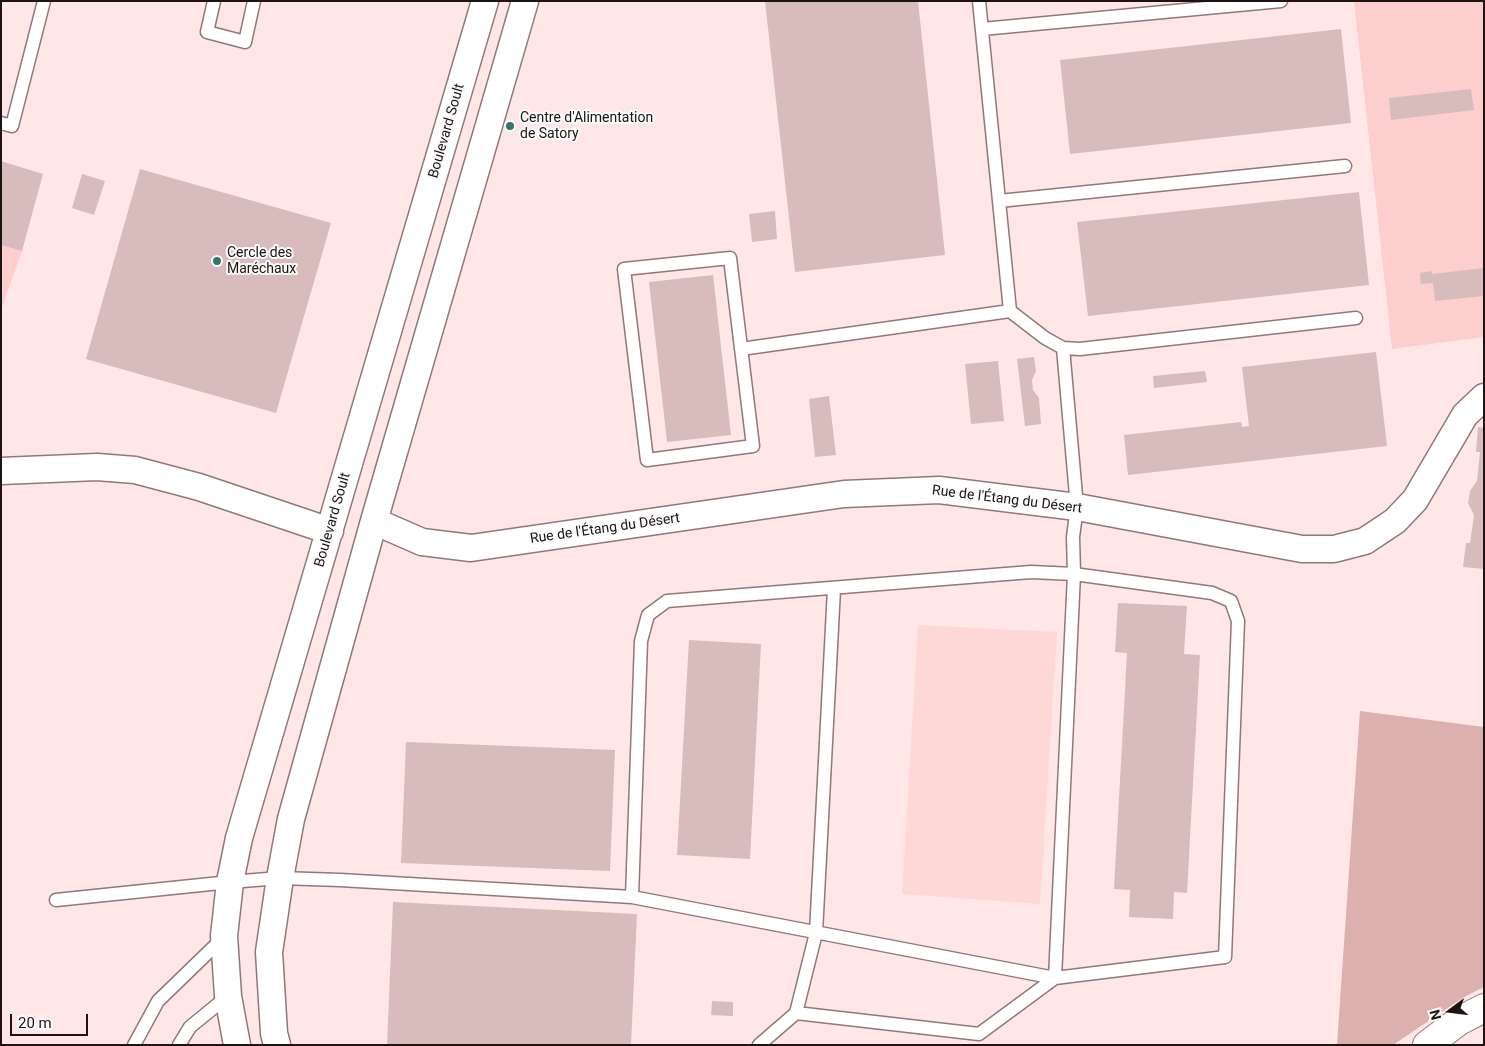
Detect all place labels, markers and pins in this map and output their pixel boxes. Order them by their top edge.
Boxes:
place label: Centre d'Alimentation de Satory [520,110,653,142]
marker: Centre d'Alimentation de Satory [504,120,516,132]
place label: Cercle des Maréchaux [227,245,296,278]
marker: Cercle des Maréchaux [211,255,223,267]

